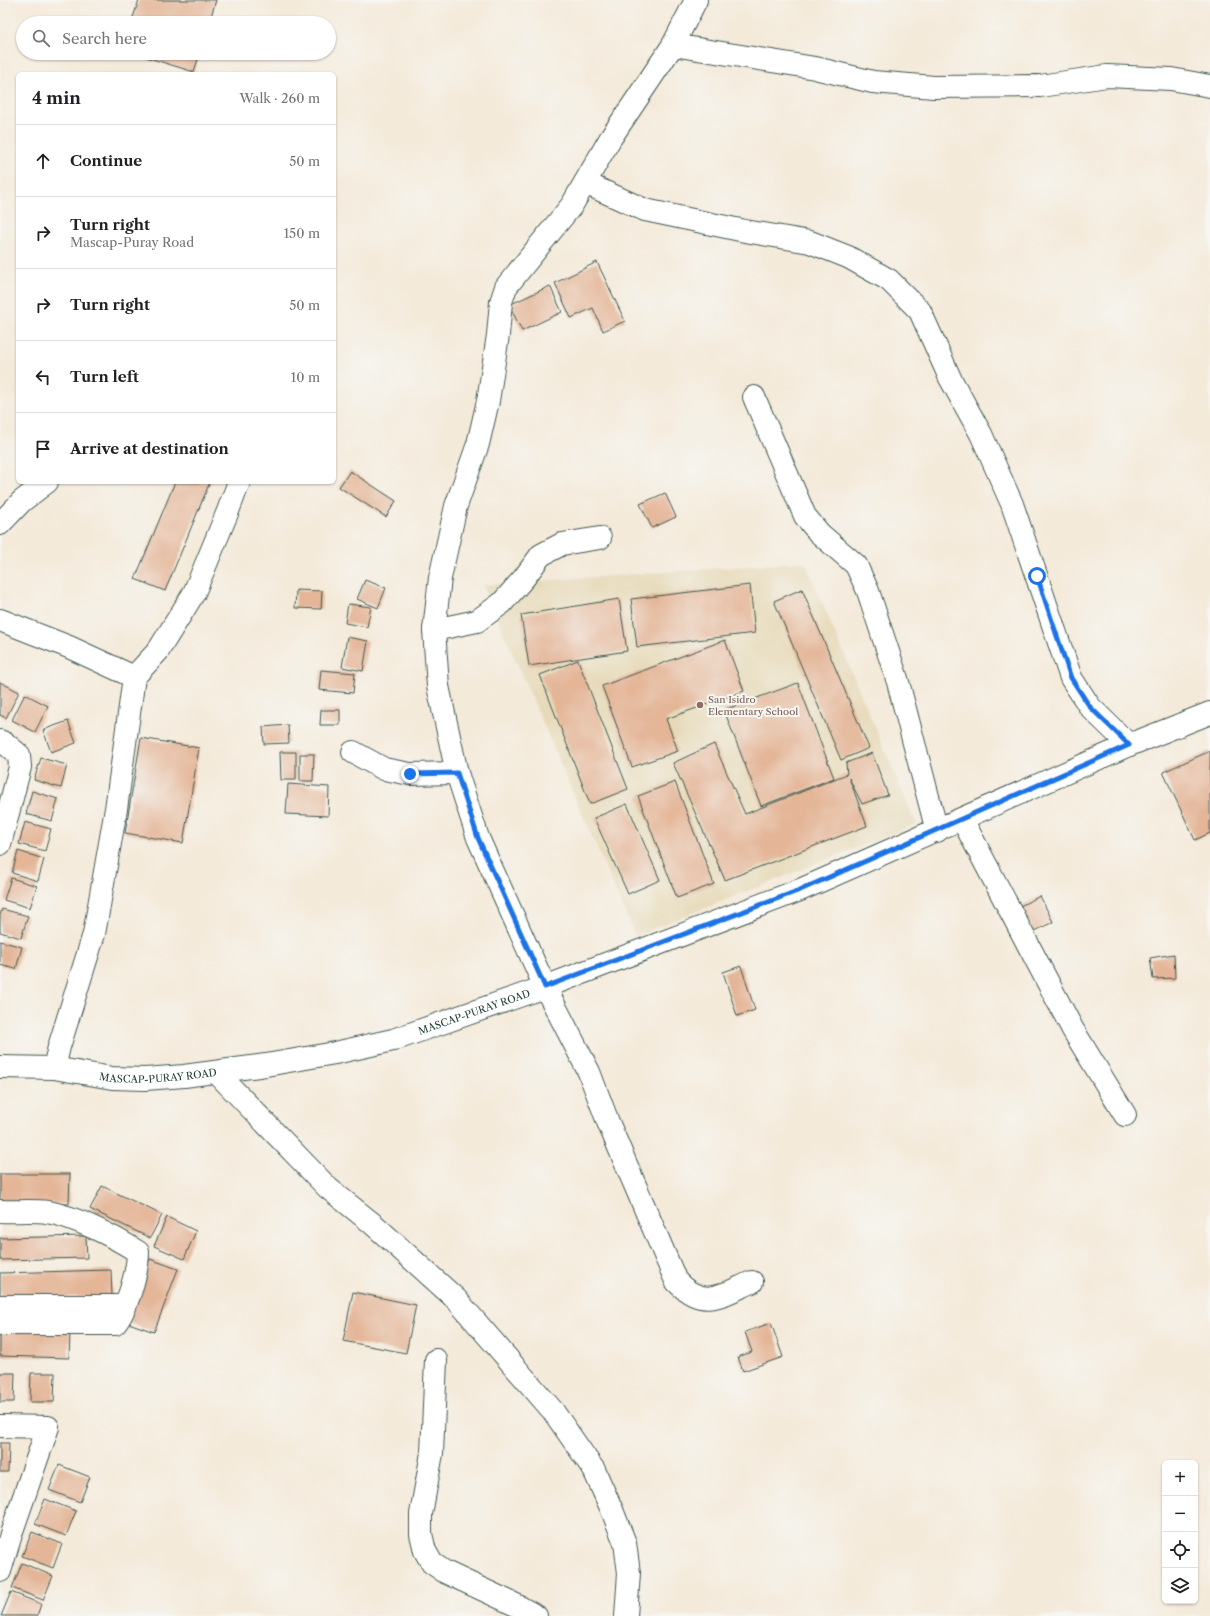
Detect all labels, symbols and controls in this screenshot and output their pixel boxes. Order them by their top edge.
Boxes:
search box [16,16,336,60]
icon: search [30,27,52,49]
text: Search here [62,29,147,48]
text: 4 min [32,88,81,108]
text: Walk · 260 m [239,90,320,106]
icon: ahead [32,150,54,172]
text: Continue [70,151,142,170]
text: 50 m [289,153,320,169]
text: Turn right [70,215,150,234]
icon: right [32,222,54,244]
text: 150 m [284,225,320,241]
text: Mascap-Puray Road [70,234,194,250]
icon: right [32,294,54,316]
text: Turn right [70,295,150,314]
text: 50 m [289,297,320,313]
icon: left [32,366,54,388]
text: Turn left [70,367,139,386]
text: 10 m [291,369,320,385]
icon: arrive [32,438,54,460]
text: Arrive at destination [70,439,229,458]
route start [1028,567,1046,585]
place label: San Isidro Elementary School [708,693,798,718]
marker: San Isidro Elementary School [695,700,705,710]
route end [401,765,419,783]
street label: MASCAP-PURAY ROAD [416,986,532,1037]
street label: MASCAP-PURAY ROAD [98,1065,217,1086]
map controls [1162,1460,1198,1604]
button: + [1162,1460,1198,1496]
button: − [1162,1496,1198,1532]
button: locate [1162,1532,1198,1568]
button: layers [1162,1568,1198,1604]

